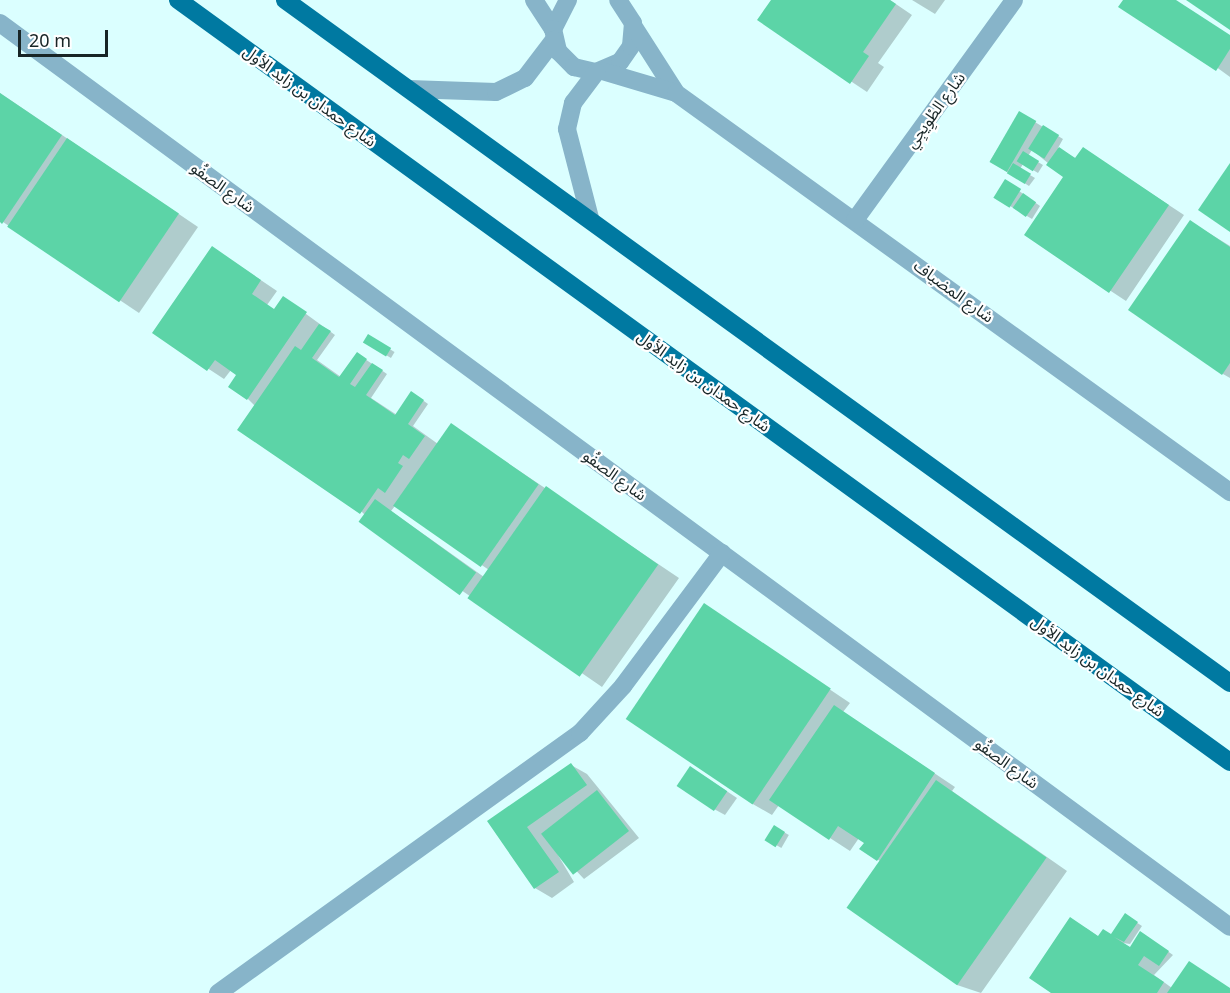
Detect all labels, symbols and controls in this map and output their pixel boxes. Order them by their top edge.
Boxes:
scale bar [21,18,111,56]
text: 20 m [29,28,71,52]
street label: شارع حمدان بن زايد الأول [240,41,380,151]
street label: شارع الطْوِيجِي [901,68,969,152]
street label: شارع الصفُو [187,157,259,217]
street label: شارع المضياف [910,256,998,326]
street label: شارع حمدان بن زايد الأول [634,326,774,436]
street label: شارع الصفُو [579,445,651,505]
street label: شارع حمدان بن زايد الأول [1028,611,1168,721]
street label: شارع الصفُو [971,733,1043,793]

